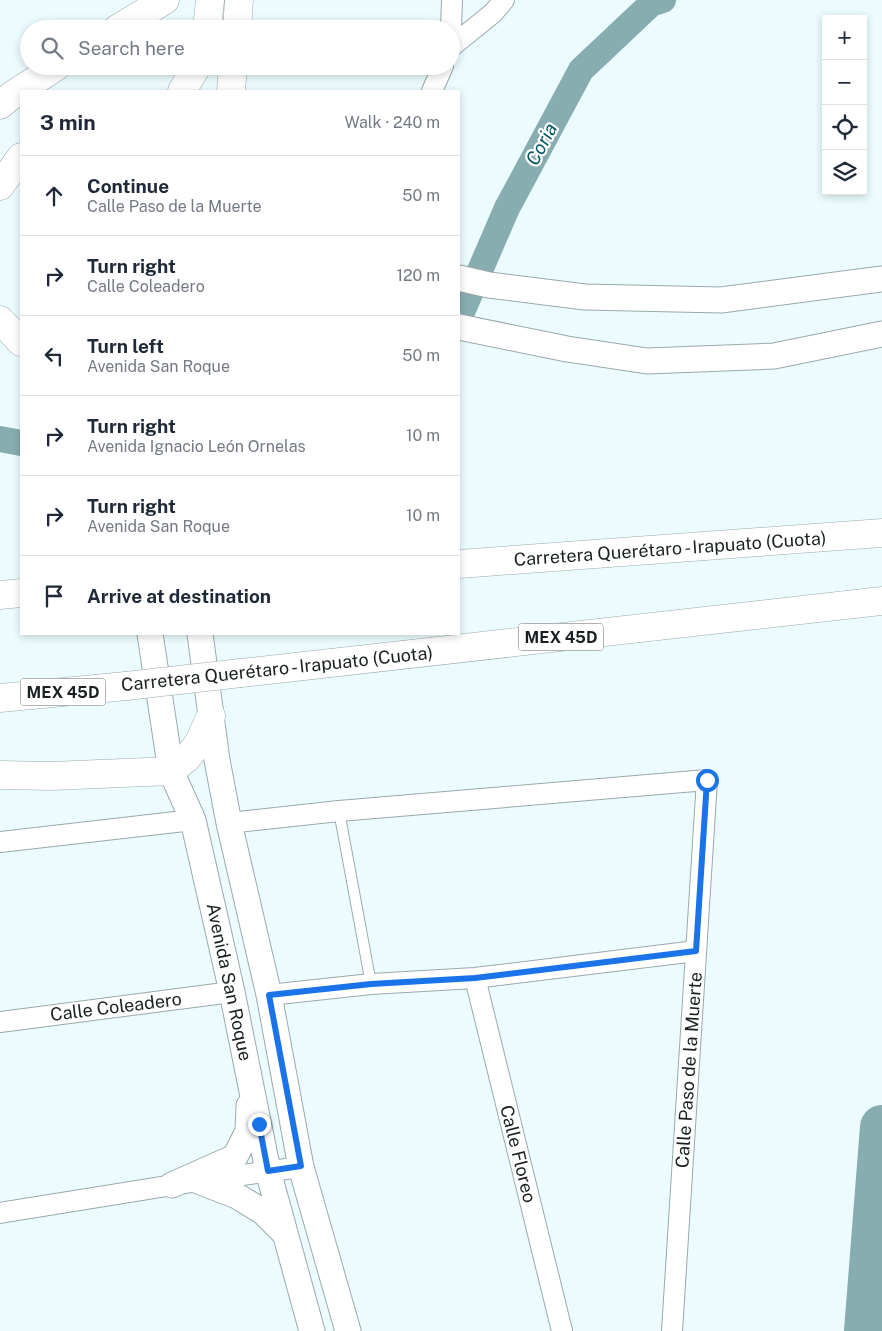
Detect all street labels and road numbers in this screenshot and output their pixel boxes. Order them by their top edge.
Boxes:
street label: Carretera Querétaro - Irapuato (Cuota) [513,527,827,570]
road number: MEX 45D [518,624,604,650]
street label: Carretera Querétaro - Irapuato (Cuota) [120,642,434,695]
road number: MEX 45D [20,679,106,706]
street label: Avenida San Roque [202,901,256,1063]
street label: Calle Paso de la Muerte [671,971,706,1169]
street label: Calle Coleadero [49,988,183,1025]
street label: Calle Floreo [496,1103,541,1205]

